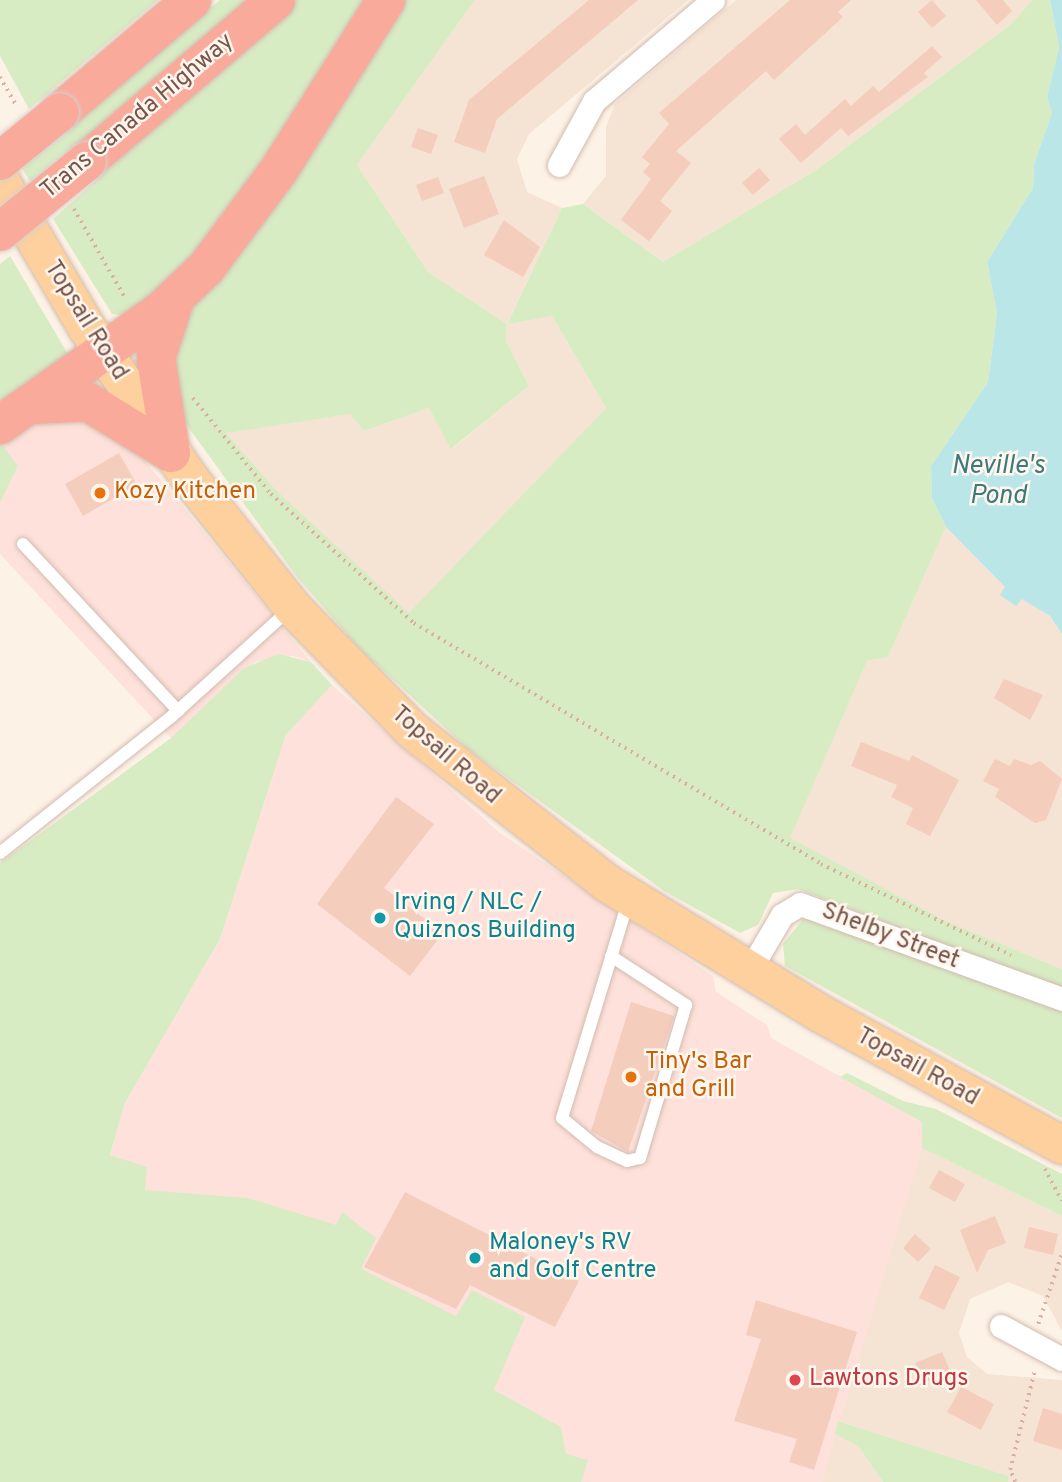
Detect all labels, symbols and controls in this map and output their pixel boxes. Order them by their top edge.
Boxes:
street label: Trans Canada Highway [36,28,240,206]
street label: Topsail Road [37,256,133,386]
water label: Neville's Pond [951,451,1045,512]
place label: Kozy Kitchen [114,479,256,507]
marker: Kozy Kitchen [92,485,108,501]
street label: Topsail Road [384,701,506,811]
place label: Irving / NLC / Quiznos Building [394,890,576,946]
street label: Shelby Street [817,898,963,976]
marker: Irving / NLC / Quiznos Building [372,910,388,926]
street label: Topsail Road [851,1023,983,1113]
place label: Tiny's Bar and Grill [645,1049,752,1105]
marker: Tiny's Bar and Grill [623,1069,639,1085]
place label: Maloney's RV and Golf Centre [489,1230,656,1286]
marker: Maloney's RV and Golf Centre [467,1250,483,1266]
place label: Lawtons Drugs [809,1366,968,1394]
marker: Lawtons Drugs [787,1372,803,1388]

